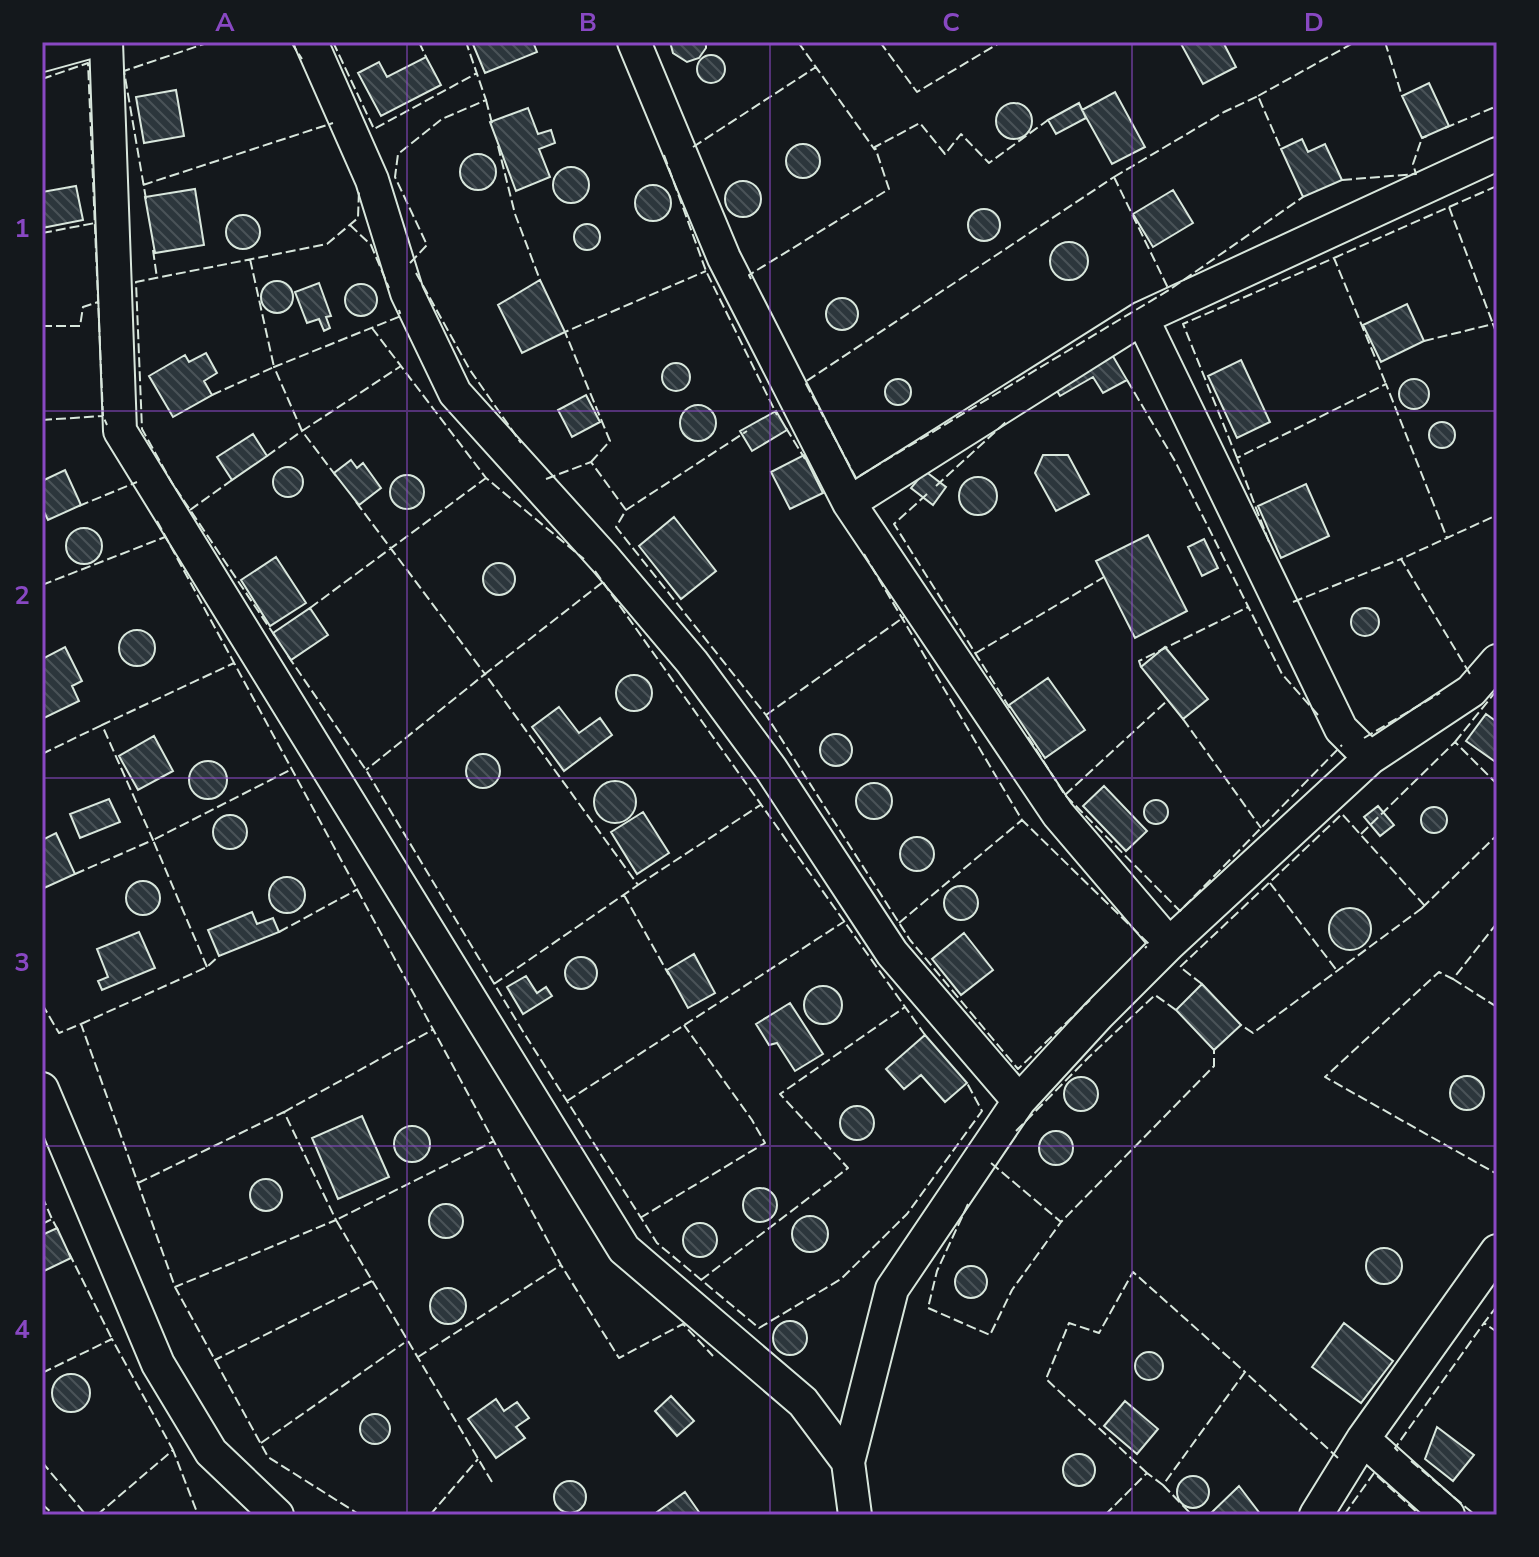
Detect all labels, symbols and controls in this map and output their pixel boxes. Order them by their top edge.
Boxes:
text: A [215,5,235,40]
text: B [579,5,597,40]
text: C [942,5,960,40]
text: D [1304,5,1324,40]
text: 1 [14,211,30,246]
text: 2 [14,578,30,613]
text: 3 [14,945,30,980]
text: 4 [14,1312,30,1347]

